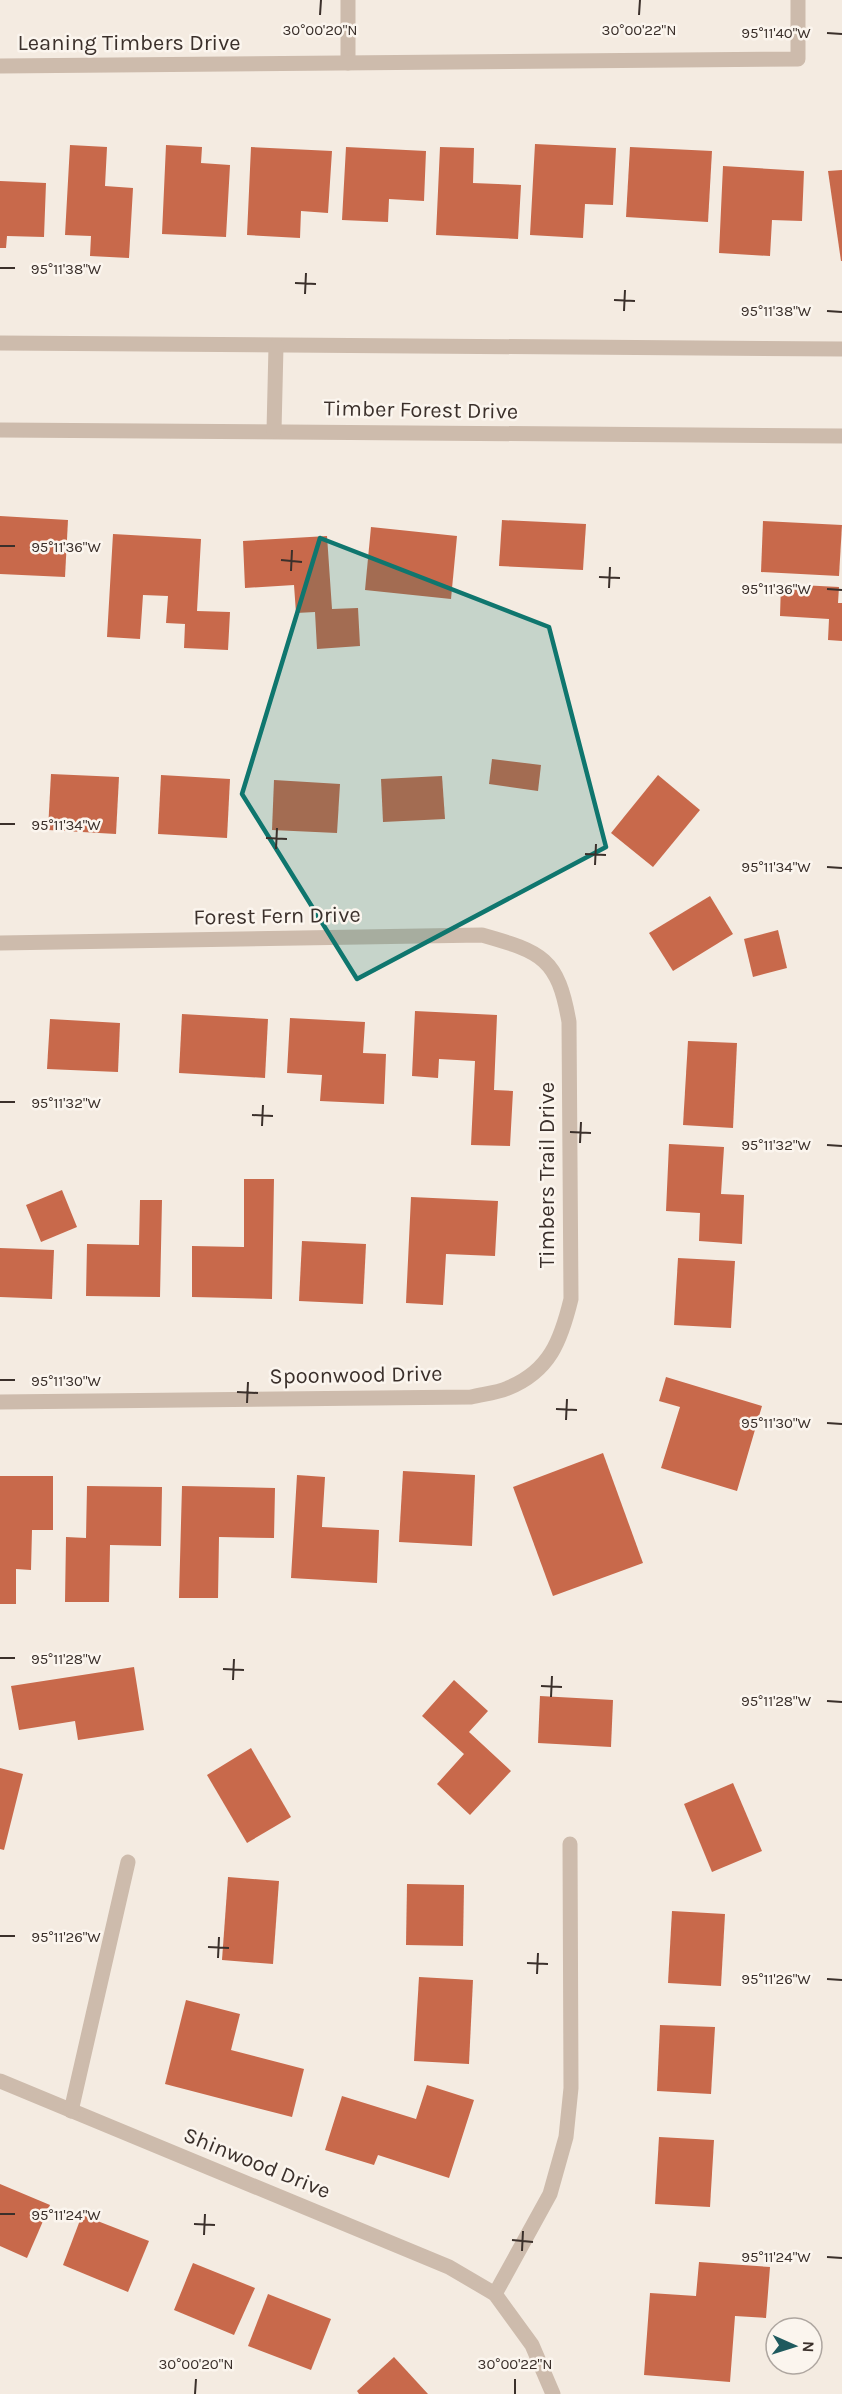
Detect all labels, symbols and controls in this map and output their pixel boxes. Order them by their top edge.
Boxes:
text: 30°00'20"N [282,21,358,39]
text: 30°00'22"N [602,21,676,39]
text: 95°11'40"W [741,24,811,42]
street label: Leaning Timbers Drive [17,30,241,56]
text: 95°11'38"W [31,260,102,278]
text: 95°11'38"W [741,302,812,320]
street label: Timber Forest Drive [324,395,518,425]
text: 95°11'36"W [31,538,101,556]
text: 95°11'36"W [741,580,811,598]
text: 95°11'34"W [31,816,101,834]
text: 95°11'34"W [741,858,811,876]
street label: Forest Fern Drive [193,902,361,930]
street label: Timbers Trail Drive [534,1082,560,1268]
text: 95°11'32"W [31,1094,101,1112]
text: 95°11'32"W [741,1136,811,1154]
street label: Spoonwood Drive [269,1360,443,1390]
text: 95°11'30"W [31,1372,102,1390]
text: 95°11'30"W [741,1414,812,1432]
text: 95°11'28"W [31,1650,102,1668]
text: 95°11'28"W [741,1692,812,1710]
text: 95°11'26"W [31,1928,101,1946]
text: 95°11'26"W [741,1970,811,1988]
street label: Shinwood Drive [180,2122,334,2204]
text: 95°11'24"W [31,2206,101,2224]
text: 95°11'24"W [741,2248,811,2266]
north arrow [764,2316,824,2376]
text: N [799,2341,818,2353]
text: 30°00'20"N [158,2355,234,2373]
text: 30°00'22"N [478,2355,552,2373]

